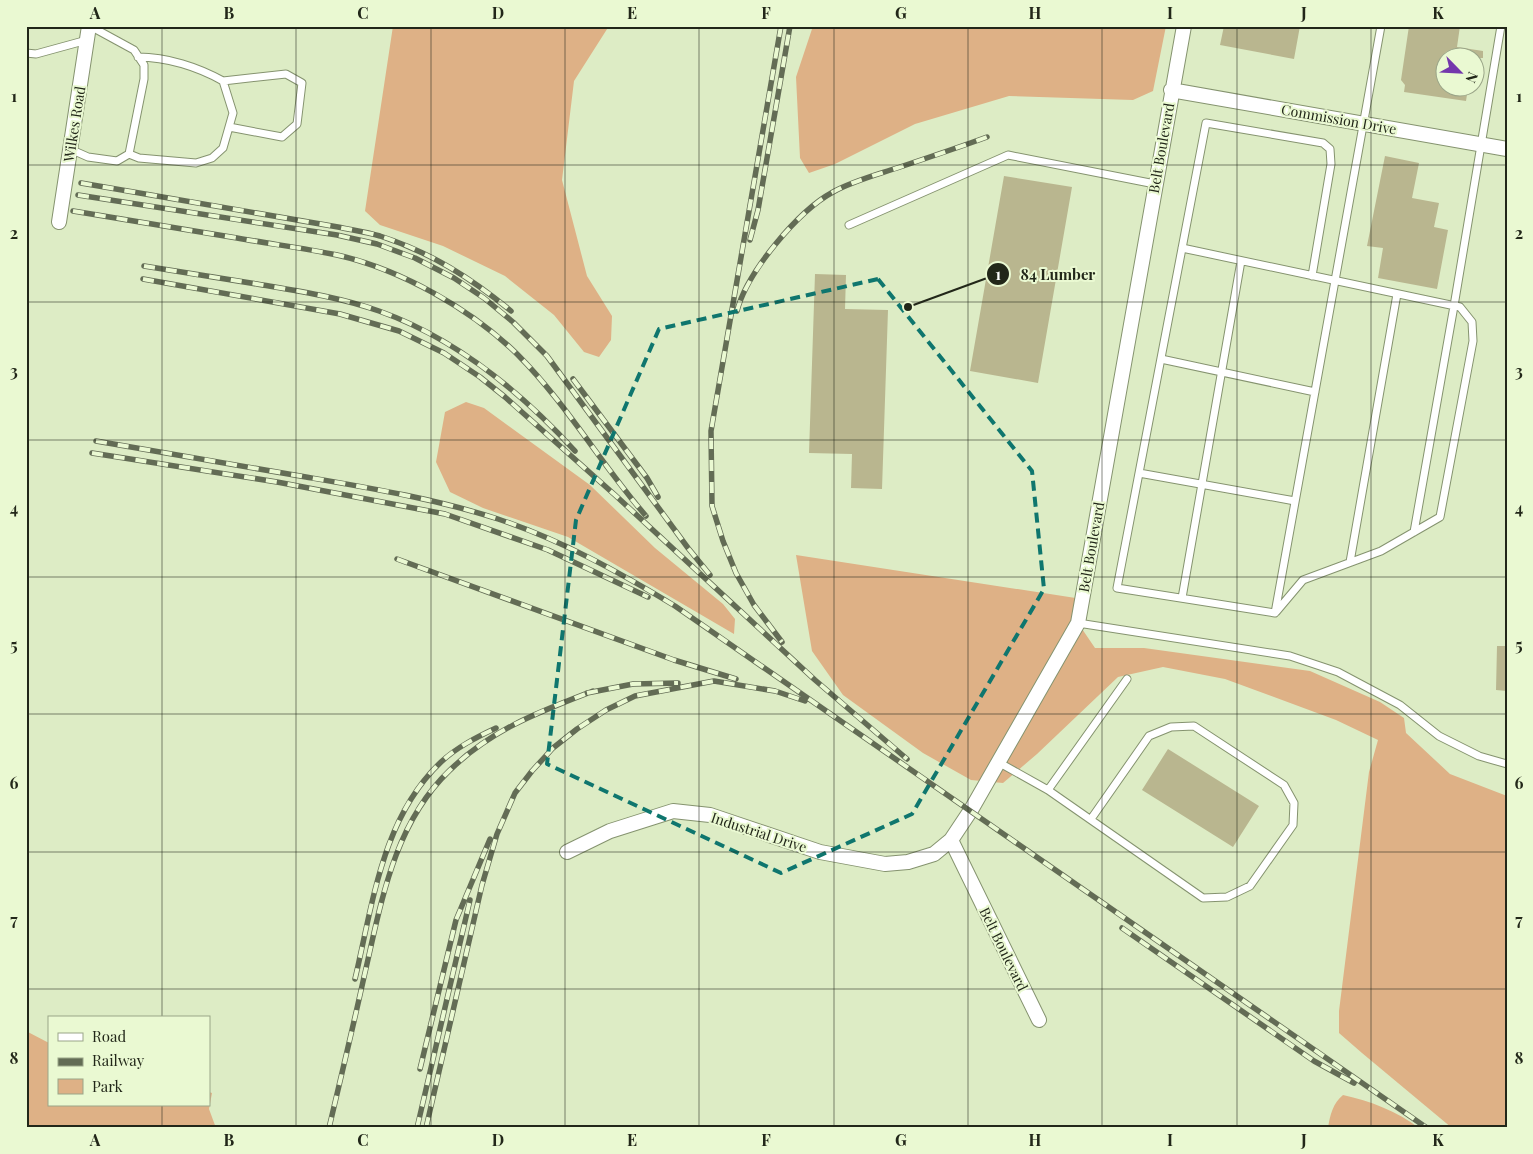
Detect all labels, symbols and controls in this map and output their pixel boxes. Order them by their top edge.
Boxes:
text: A [89,2,101,23]
text: B [224,2,235,23]
text: C [357,2,369,23]
text: D [492,2,504,23]
text: E [627,2,637,23]
text: F [761,2,771,23]
text: G [895,2,907,23]
text: H [1029,2,1042,23]
text: I [1167,2,1173,23]
text: J [1300,2,1307,23]
text: K [1432,2,1444,23]
north arrow [1436,48,1486,98]
text: N [1462,69,1483,86]
text: 1 [11,85,17,106]
street label: Wilkes Road [58,85,89,164]
text: 1 [1516,85,1522,106]
street label: Commission Drive [1280,100,1398,138]
street label: Belt Boulevard [1144,101,1178,195]
text: 2 [10,222,18,243]
text: 2 [1515,222,1523,243]
callout: 84 Lumber [986,259,1106,289]
text: 1 [995,264,1001,284]
text: 84 Lumber [1021,264,1095,284]
text: 3 [10,360,18,381]
text: 3 [1515,360,1523,381]
text: 4 [10,497,18,518]
text: 4 [1515,497,1523,518]
street label: Belt Boulevard [1074,500,1108,594]
text: 5 [10,634,18,655]
text: 5 [1515,634,1523,655]
text: 6 [10,772,19,793]
text: 6 [1515,772,1524,793]
street label: Industrial Drive [709,808,809,856]
street label: Belt Boulevard [975,904,1033,994]
text: 7 [10,909,18,930]
text: 7 [1515,909,1523,930]
legend [48,1016,210,1106]
text: Road [92,1026,126,1046]
text: 8 [10,1047,19,1068]
text: 8 [1515,1047,1524,1068]
text: Railway [92,1050,145,1070]
text: Park [92,1076,124,1096]
text: A [89,1129,101,1150]
text: B [224,1129,235,1150]
text: C [357,1129,369,1150]
text: D [492,1129,504,1150]
text: E [627,1129,637,1150]
text: F [761,1129,771,1150]
text: G [895,1129,907,1150]
text: H [1029,1129,1042,1150]
text: I [1167,1129,1173,1150]
text: J [1300,1129,1307,1150]
text: K [1432,1129,1444,1150]

